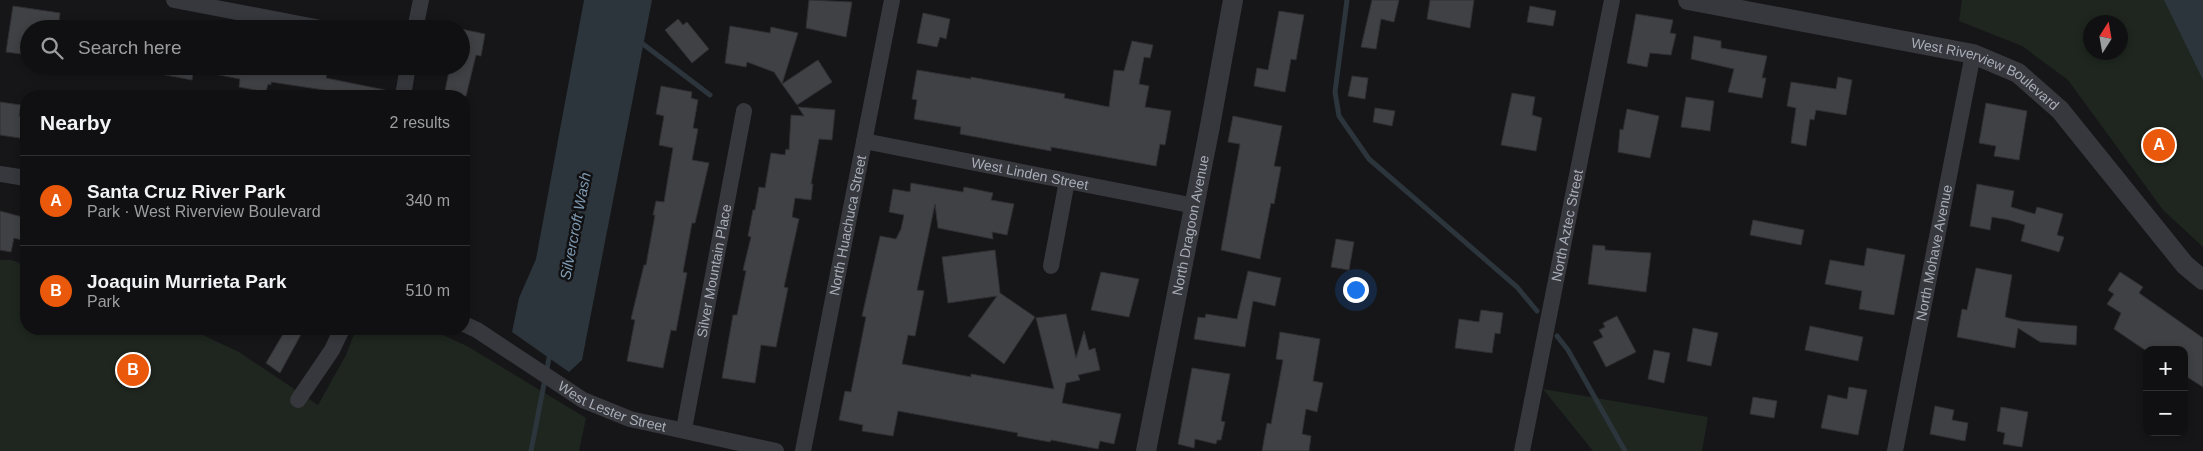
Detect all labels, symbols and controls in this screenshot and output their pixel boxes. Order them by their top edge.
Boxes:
north arrow [2083,15,2128,60]
search box [20,20,470,75]
icon: search [38,34,66,62]
street label: West Riverview Boulevard [1910,34,2062,113]
text: Search here [78,37,182,58]
text: Nearby [40,111,111,134]
text: 2 results [390,114,450,131]
pin: A [2143,126,2175,164]
street label: North Huachuca Street [826,154,869,297]
street label: West Linden Street [970,154,1090,193]
street label: North Dragoon Avenue [1169,154,1212,297]
street label: North Aztec Street [1548,168,1586,283]
water label: Silvercroft Wash [556,171,594,281]
text: Santa Cruz River Park [87,181,286,202]
street label: North Mohave Avenue [1913,183,1955,322]
text: A [50,192,62,209]
text: 340 m [406,192,450,209]
street label: Silver Mountain Place [693,202,734,339]
text: Park · West Riverview Boulevard [87,203,321,220]
text: Joaquin Murrieta Park [87,271,287,292]
your location [1343,277,1369,303]
text: B [50,282,62,299]
text: 510 m [406,282,450,299]
text: Park [87,293,120,310]
map controls [2143,346,2188,436]
button: + [2143,346,2188,391]
pin: B [117,351,149,389]
street label: West Lester Street [555,378,668,435]
button: − [2143,391,2188,436]

